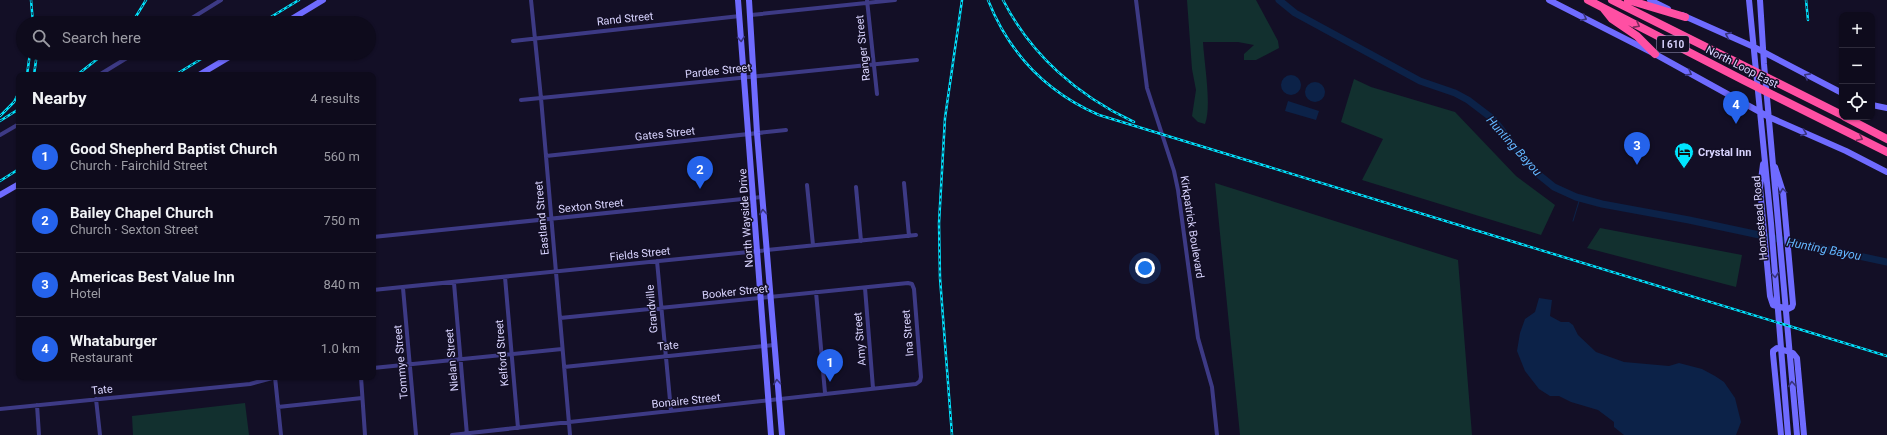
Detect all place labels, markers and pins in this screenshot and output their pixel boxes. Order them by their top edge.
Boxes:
pin: 4 [1723,91,1749,124]
pin: 3 [1624,132,1650,165]
hotel icon: Crystal Inn [1673,141,1695,169]
place label: Crystal Inn [1698,146,1751,159]
pin: 2 [687,156,713,189]
pin: 1 [817,349,843,382]

